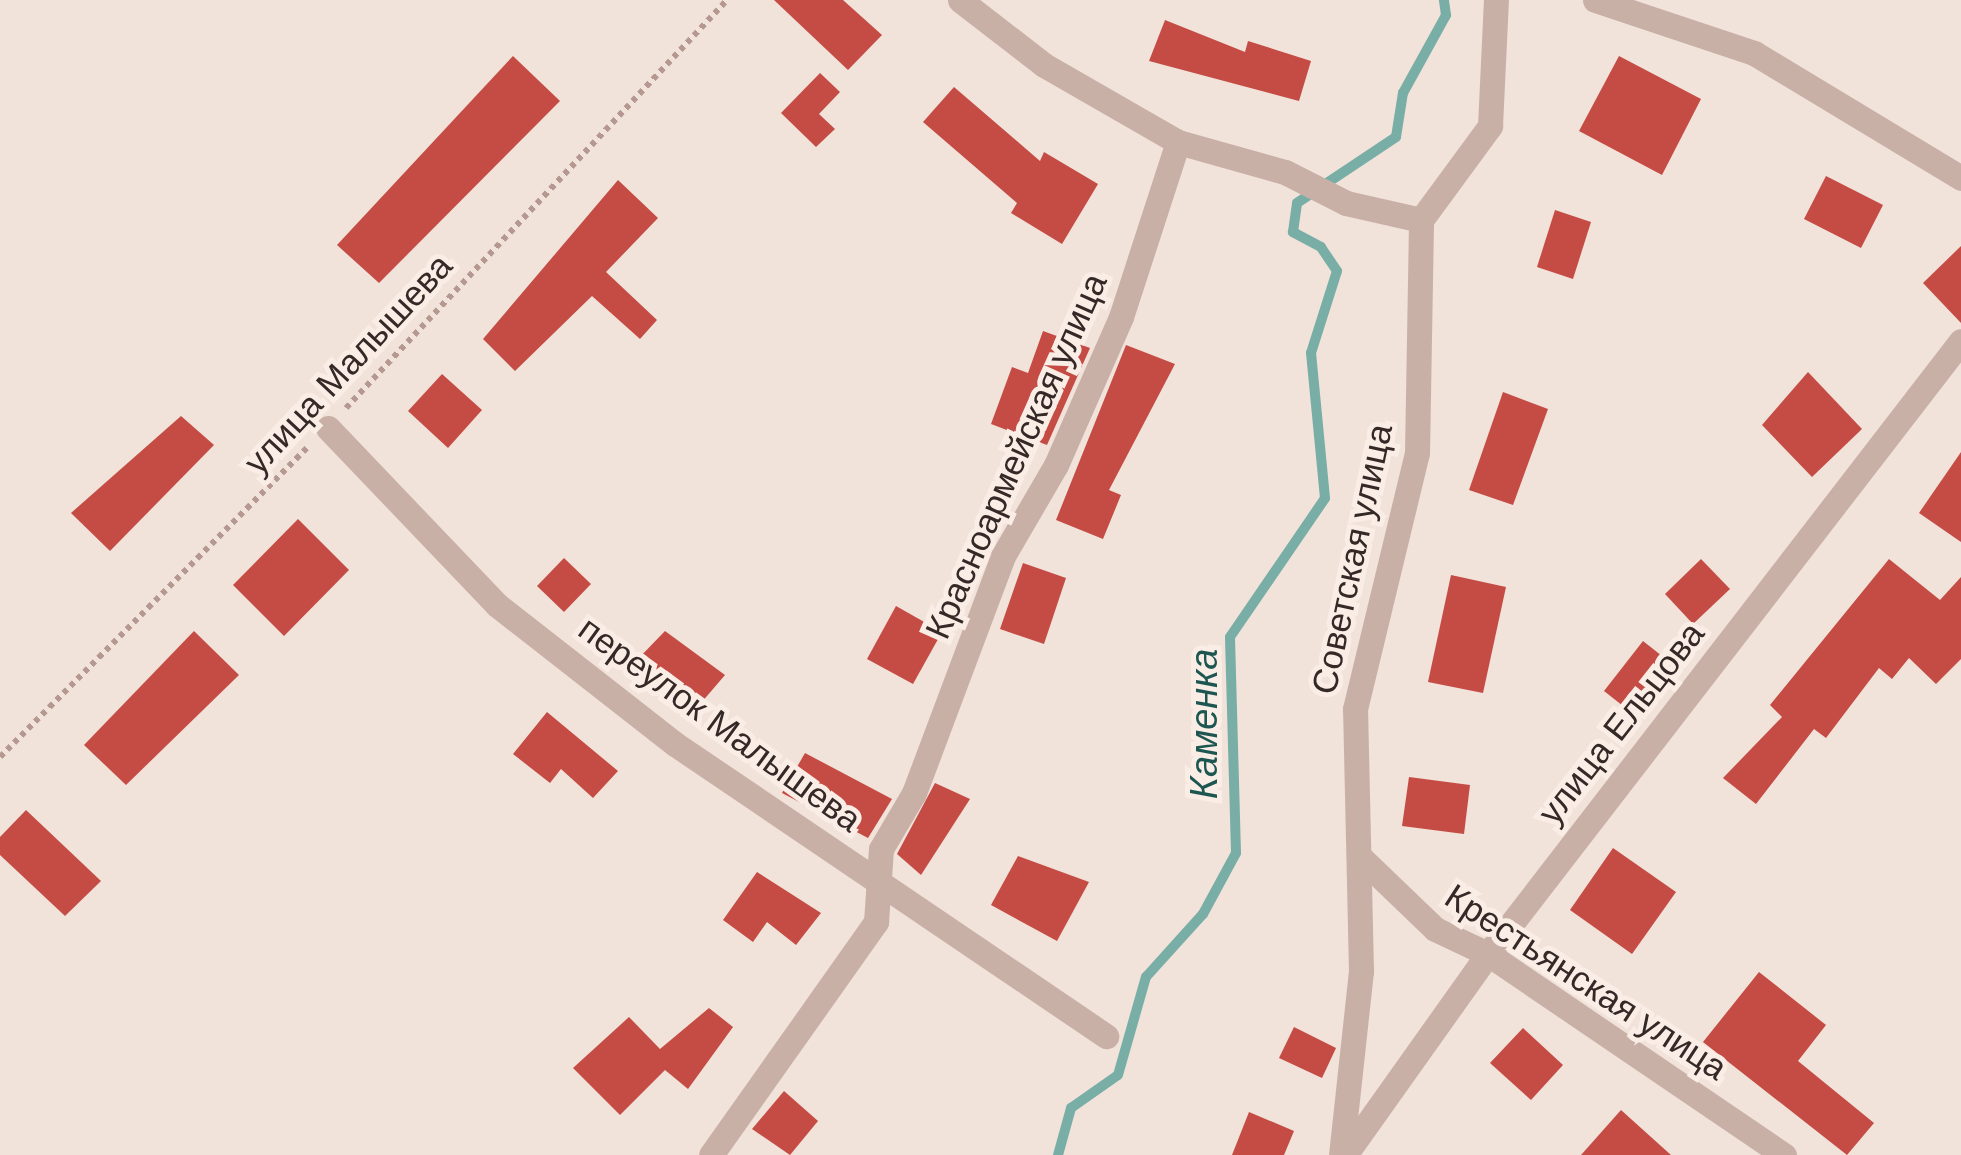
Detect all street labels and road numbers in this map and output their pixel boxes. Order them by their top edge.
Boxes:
street label: улица Малышева [235,245,461,483]
street label: Красноармейская улица [916,267,1116,645]
street label: Советская улица [1303,420,1401,698]
street label: переулок Малышева [571,607,869,841]
street label: улица Ельцова [1529,614,1713,832]
street label: Крестьянская улица [1437,875,1735,1089]

